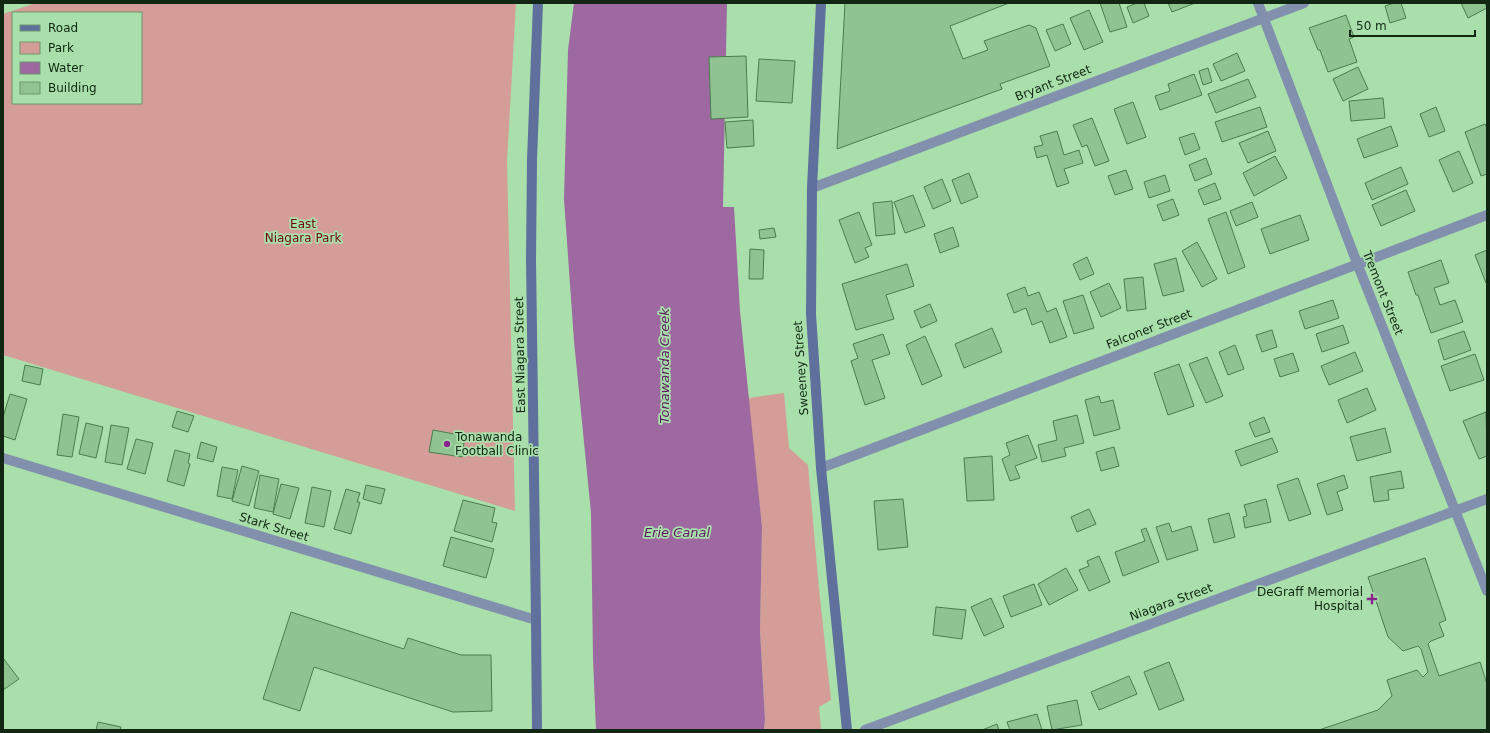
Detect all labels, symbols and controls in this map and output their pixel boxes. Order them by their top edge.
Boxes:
legend [12,12,142,104]
scale bar [1350,12,1475,38]
text: 50 m [1356,19,1387,33]
text: Road [48,21,78,35]
text: Park [48,41,74,55]
text: Water [48,61,84,75]
street label: Bryant Street [1013,62,1093,104]
text: Building [48,81,97,95]
park label: East Niagara Park [265,217,341,245]
street label: Tremont Street [1359,248,1406,337]
street label: East Niagara Street [512,296,528,414]
street label: Falconer Street [1104,306,1194,352]
water label: Tonawanda Creek [657,308,672,424]
street label: Sweeney Street [791,320,811,416]
place label: Tonawanda Football Clinic [454,430,539,458]
marker: Tonawanda Football Clinic [442,439,452,449]
street label: Stark Street [238,510,311,544]
water label: Erie Canal [644,525,710,540]
street label: Niagara Street [1128,580,1215,623]
place label: DeGraff Memorial Hospital [1257,585,1363,613]
marker: DeGraff Memorial Hospital [1366,593,1378,605]

